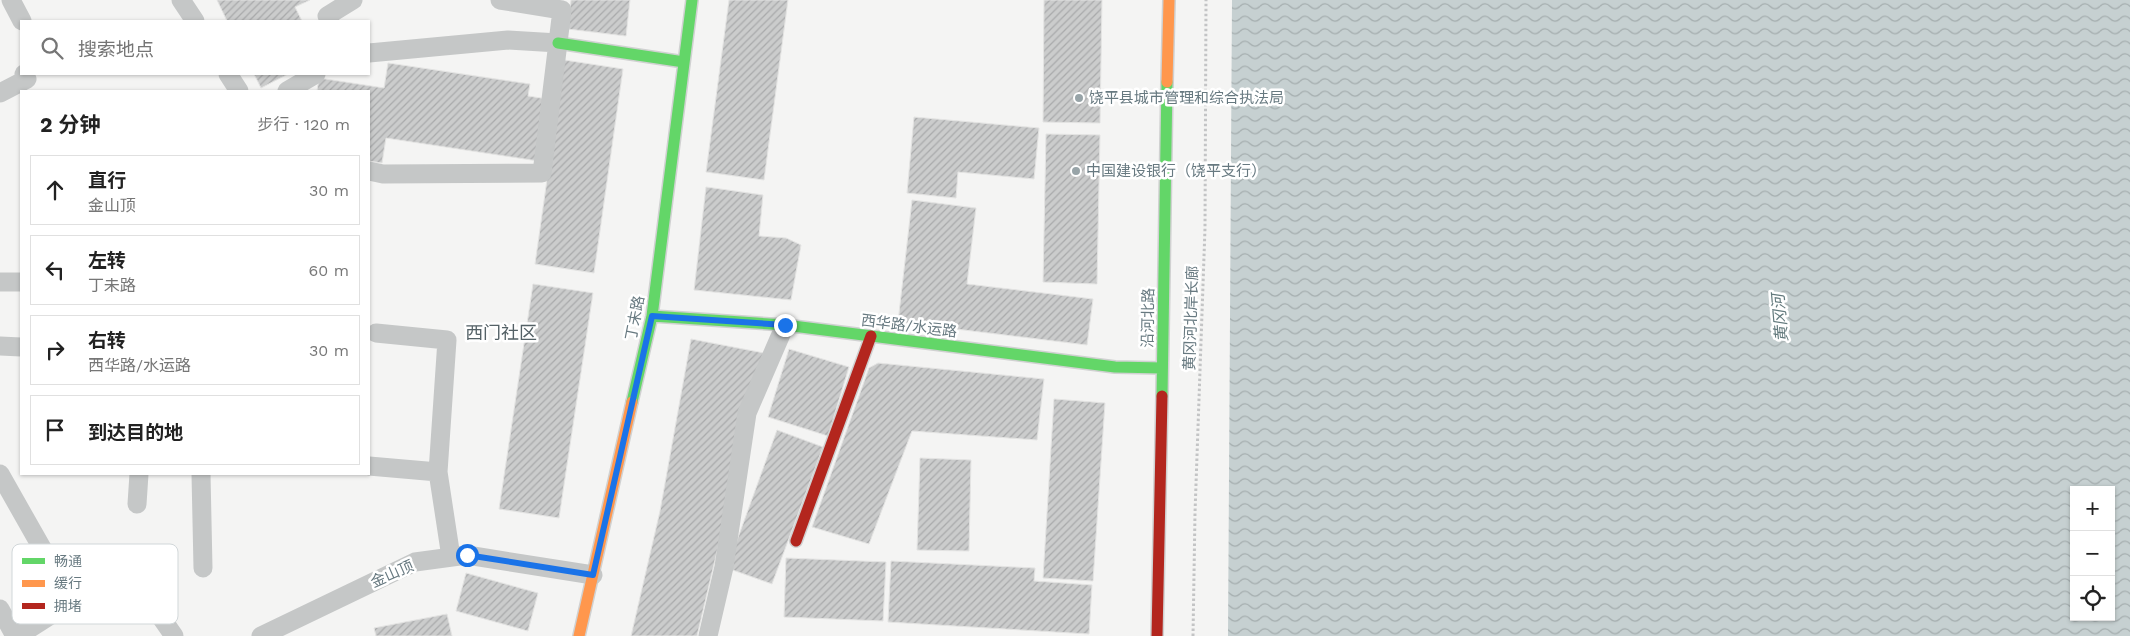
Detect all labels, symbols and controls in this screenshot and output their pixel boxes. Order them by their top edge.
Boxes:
search box [20,20,370,75]
icon: search [38,34,66,62]
text: 搜索地点 [78,38,154,61]
place label: 饶平县城市管理和综合执法局 [1089,89,1284,107]
marker: 饶平县城市管理和综合执法局 [1073,92,1085,104]
text: 2 分钟 [40,112,101,137]
text: 步行 · 120 m [258,115,350,134]
place label: 中国建设银行（饶平支行） [1086,162,1266,180]
marker: 中国建设银行（饶平支行） [1070,165,1082,177]
text: 直行 [88,169,126,192]
icon: ahead [41,176,69,204]
text: 30 m [309,181,349,200]
text: 金山顶 [88,196,136,215]
text: 左转 [88,249,126,272]
icon: left [41,256,69,284]
text: 60 m [309,261,349,280]
street label: 黄冈河北岸长廊 [1180,265,1202,371]
text: 丁未路 [88,276,136,295]
street label: 沿河北路 [1138,288,1158,348]
water label: 黄冈河 [1768,290,1792,343]
street label: 丁未路 [622,294,648,342]
street label: 西华路/水运路 [860,311,958,341]
route end [774,314,797,337]
district label: 西门社区 [465,322,537,343]
text: 右转 [88,329,126,352]
icon: right [41,336,69,364]
text: 30 m [309,341,349,360]
text: 西华路/水运路 [88,356,191,375]
icon: arrive [41,416,69,444]
text: 到达目的地 [88,421,183,444]
map controls [2070,486,2115,621]
button: + [2070,486,2115,531]
button: − [2070,531,2115,576]
legend [12,544,178,624]
route start [456,544,479,567]
text: 畅通 [54,553,82,569]
street label: 金山顶 [368,557,416,591]
text: 缓行 [54,575,82,591]
button: locate [2070,576,2115,621]
text: 拥堵 [54,598,82,614]

